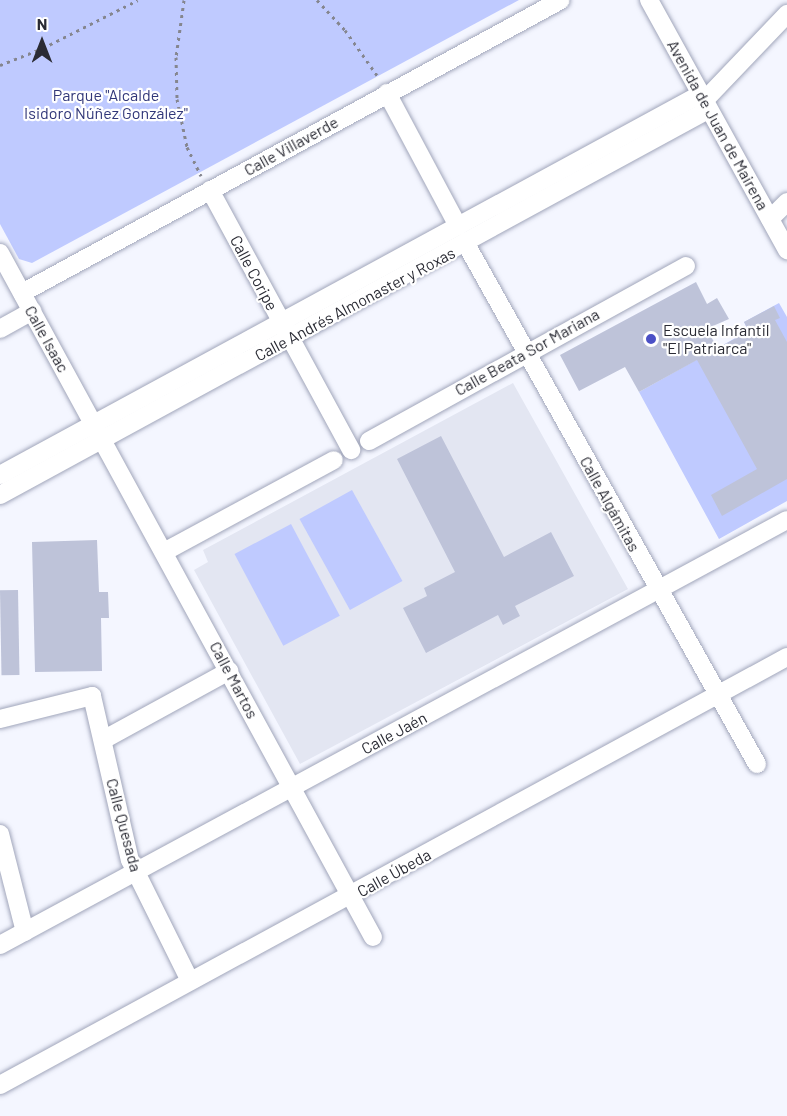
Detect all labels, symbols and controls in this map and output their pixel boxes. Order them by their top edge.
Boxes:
north arrow [12,12,72,72]
text: N [37,14,47,33]
street label: Avenida de Juan de Mairena [663,37,773,213]
park label: Parque "Alcalde Isidoro Núñez González" [24,85,188,123]
street label: Calle Villaverde [241,112,341,180]
street label: Calle Coripe [226,232,282,314]
street label: Calle Andrés Almonaster y Roxas [252,243,458,365]
street label: Calle Isaac [21,302,73,376]
street label: Calle Beata Sor Mariana [451,304,603,400]
place label: Escuela Infantil "El Patriarca" [663,320,769,358]
marker: Escuela Infantil "El Patriarca" [644,332,658,346]
street label: Calle Algámitas [576,453,644,555]
street label: Calle Martos [206,638,262,722]
street label: Calle Jaén [358,708,430,758]
street label: Calle Quesada [102,776,146,874]
street label: Calle Úbeda [354,845,434,901]

